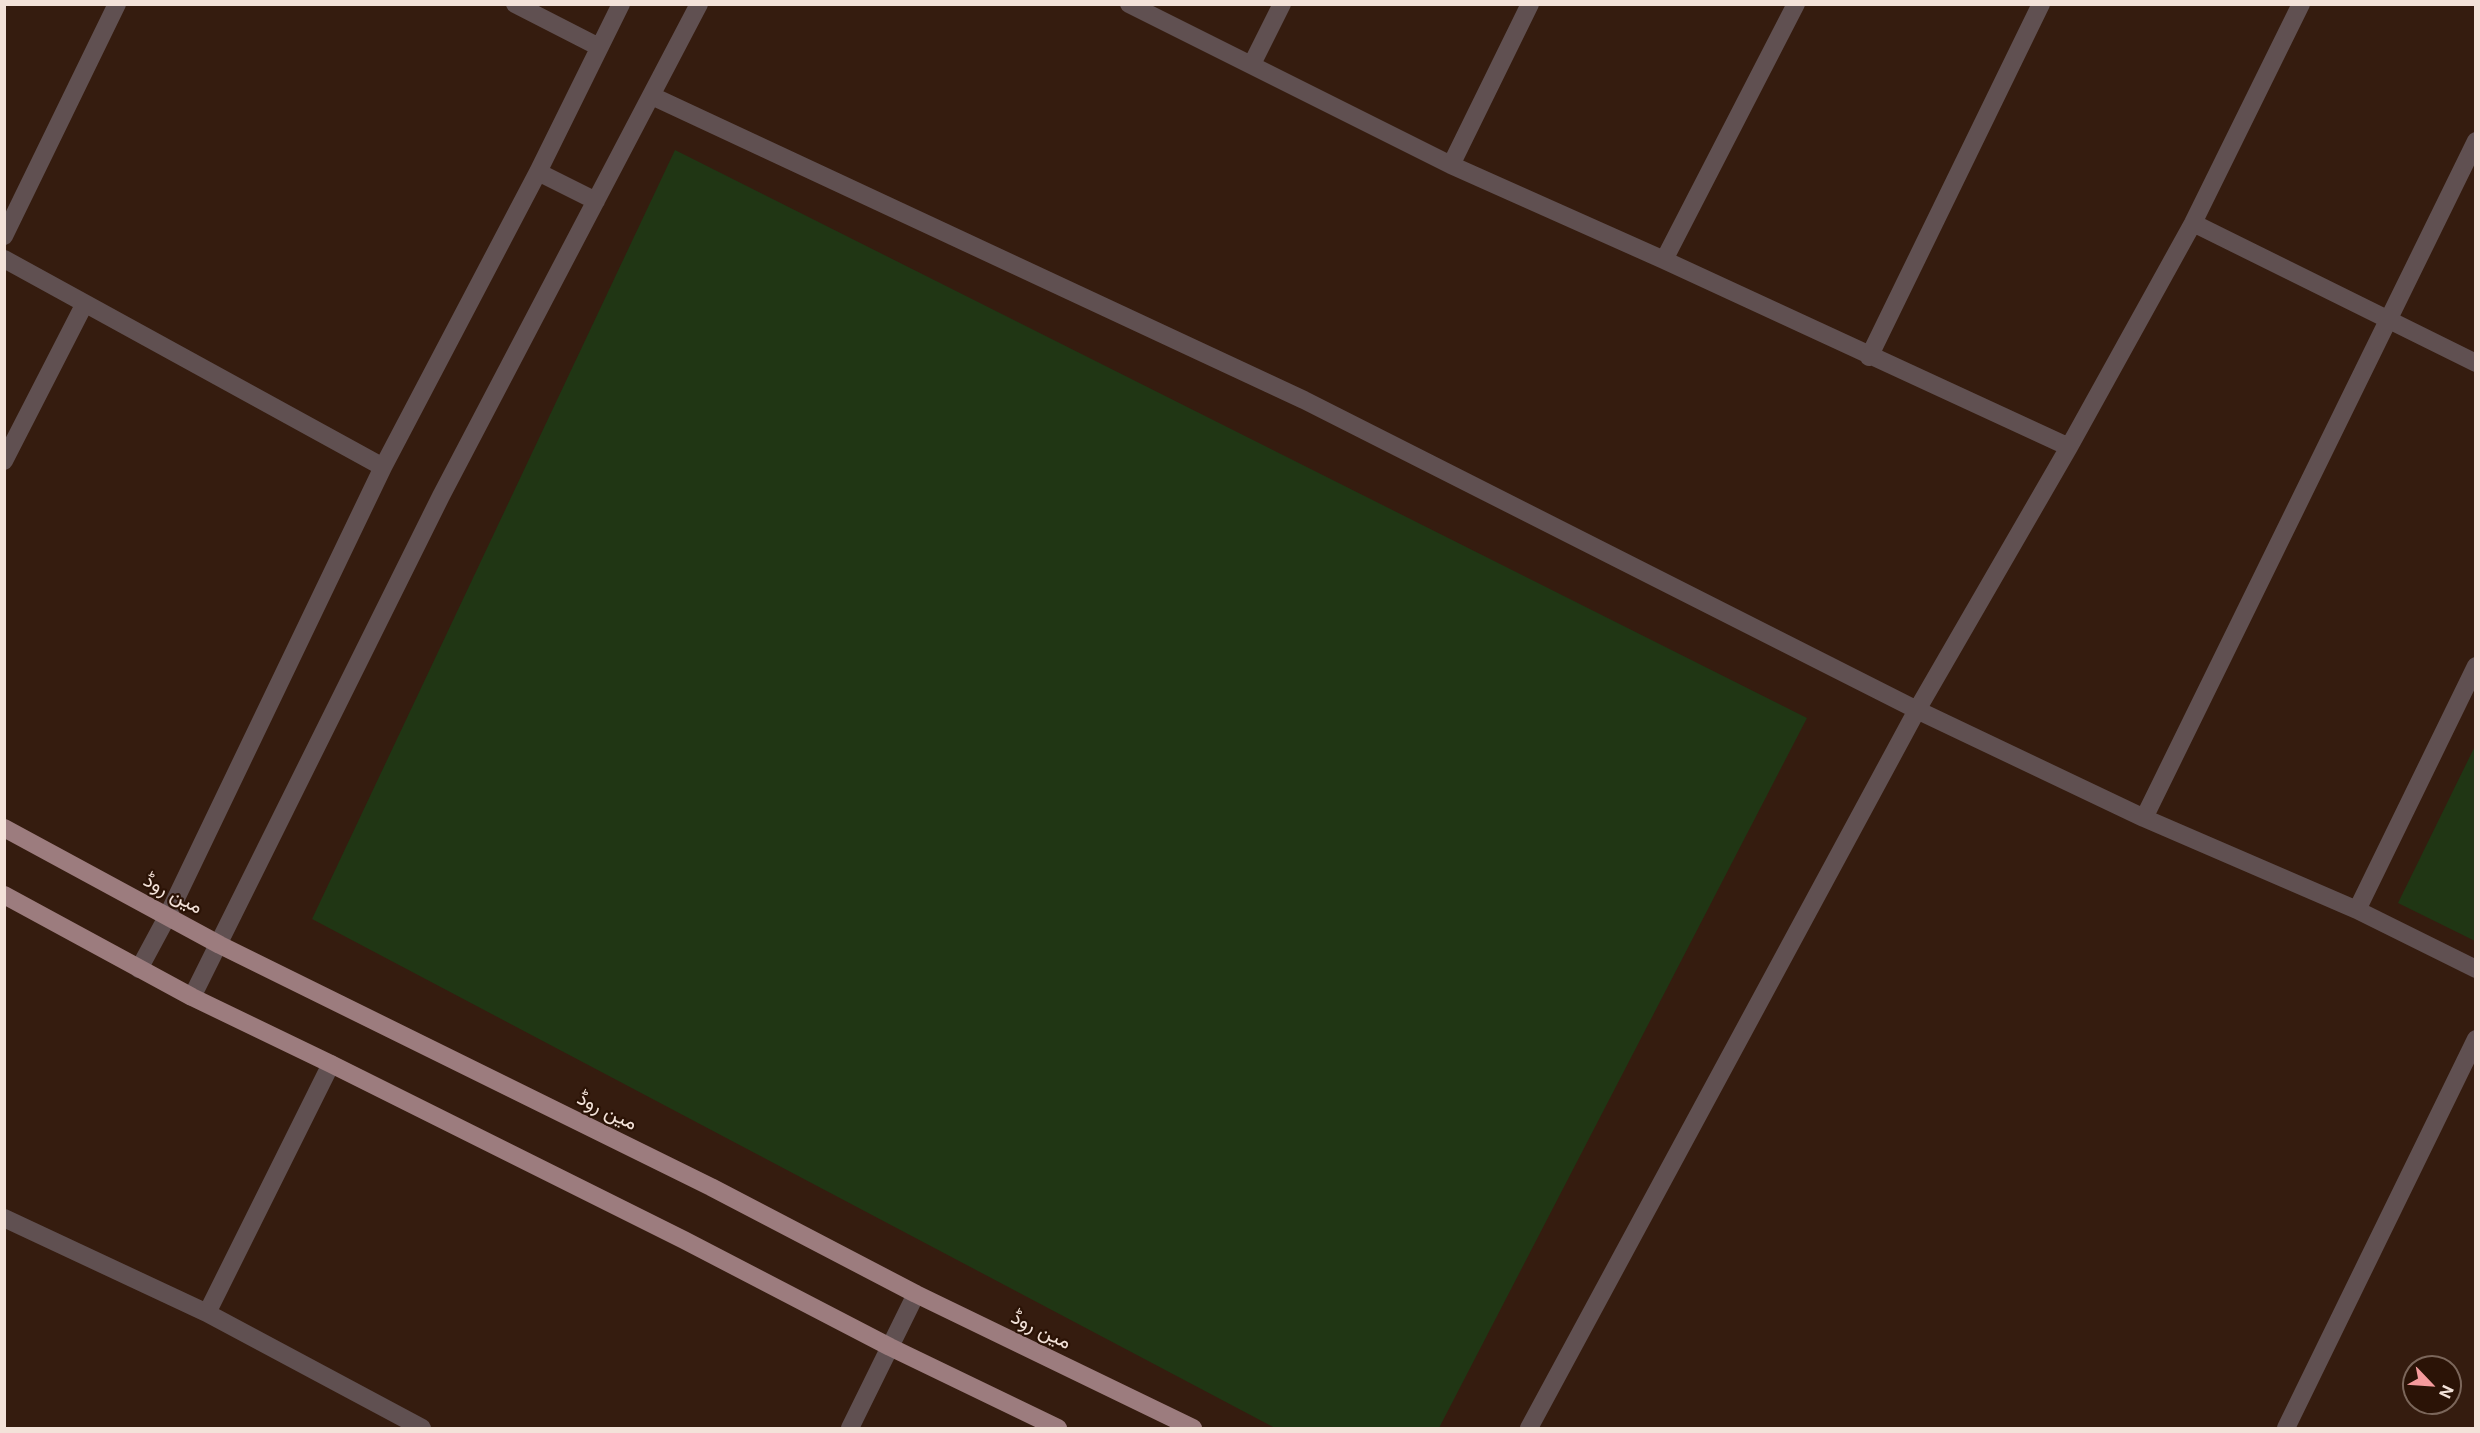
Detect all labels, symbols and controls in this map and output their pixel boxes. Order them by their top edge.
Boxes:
street label: مین روڈ [139,868,207,920]
street label: مین روڈ [573,1086,641,1136]
street label: مین روڈ [1007,1305,1075,1355]
north arrow [2402,1355,2462,1415]
text: N [2435,1382,2458,1402]

